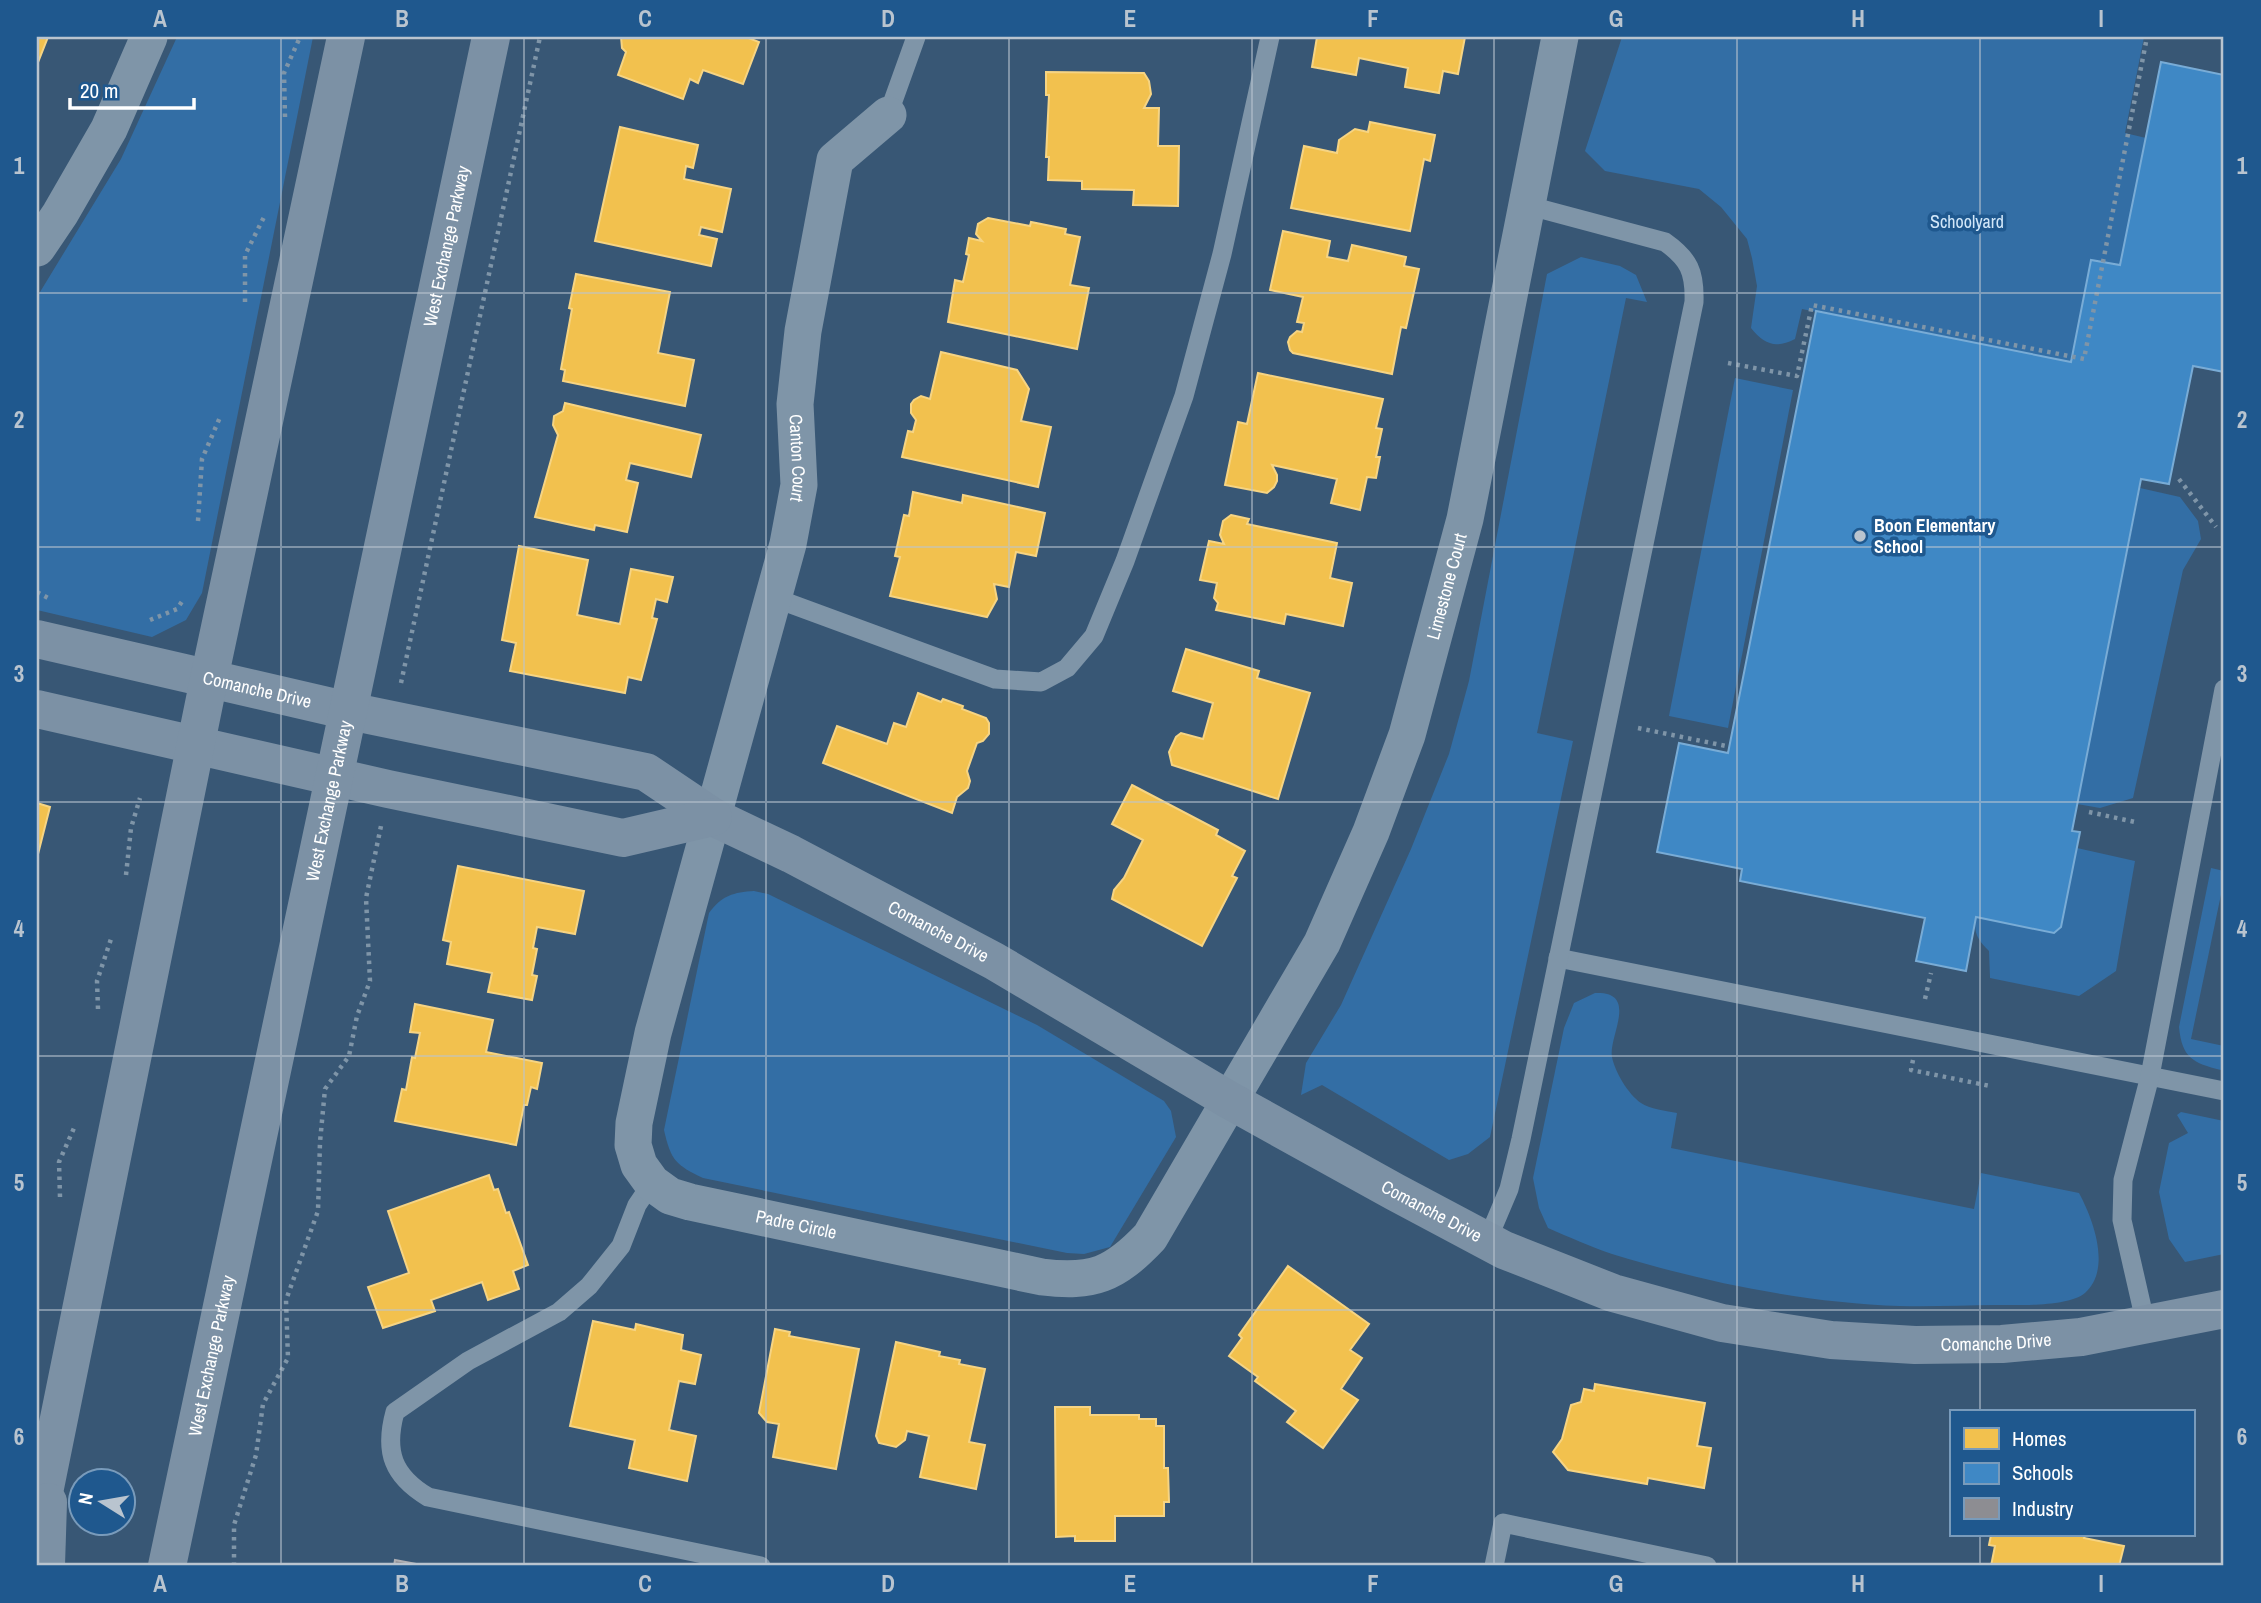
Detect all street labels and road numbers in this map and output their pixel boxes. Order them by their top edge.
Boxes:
street label: West Exchange Parkway [417,163,476,329]
street label: Canton Court [784,413,812,504]
street label: Limestone Court [1420,530,1473,642]
street label: Comanche Drive [201,665,314,714]
street label: West Exchange Parkway [299,717,358,884]
street label: Comanche Drive [884,894,993,968]
street label: Comanche Drive [1377,1174,1486,1248]
street label: Padre Circle [753,1203,839,1245]
street label: West Exchange Parkway [182,1272,240,1438]
street label: Comanche Drive [1941,1327,2052,1357]

